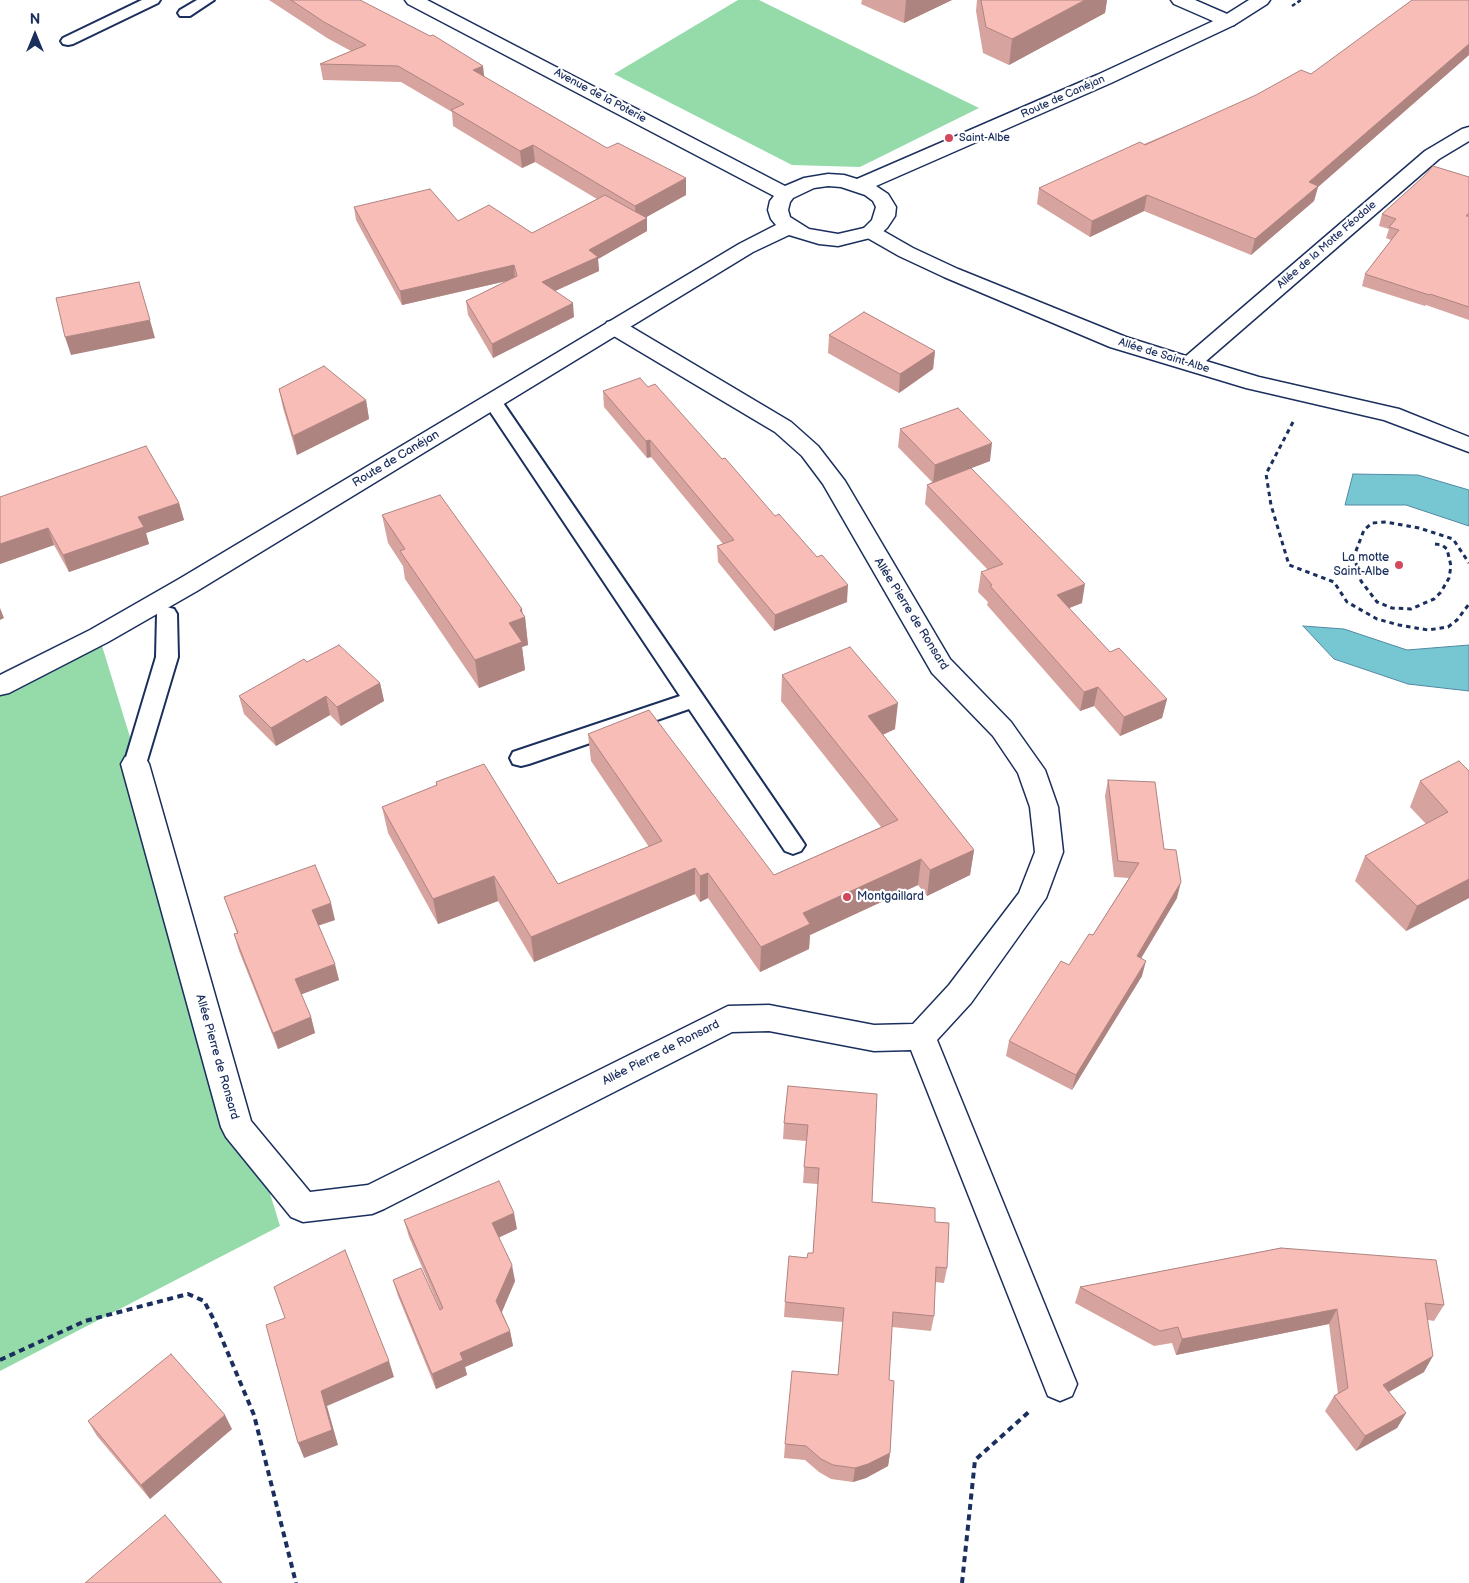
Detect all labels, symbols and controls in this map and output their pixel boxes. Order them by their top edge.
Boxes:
north arrow [10,10,60,60]
text: N [30,11,40,28]
street label: Avenue de la Poterie [552,66,648,126]
street label: Route de Canéjan [1019,73,1107,121]
place label: Saint-Albe [959,131,1010,145]
marker: Saint-Albe [943,132,955,144]
street label: Allée de la Motte Féodale [1275,198,1379,292]
street label: Allée de Saint-Albe [1117,336,1211,376]
street label: Route de Canéjan [350,427,442,491]
place label: La motte Saint-Albe [1334,551,1389,579]
street label: Allée Pierre de Ronsard [871,555,951,673]
marker: La motte Saint-Albe [1393,559,1405,571]
place label: Montgaillard [857,890,924,904]
marker: Montgaillard [841,891,853,903]
street label: Allée Pierre de Ronsard [192,993,242,1121]
street label: Allée Pierre de Ronsard [600,1017,722,1089]

